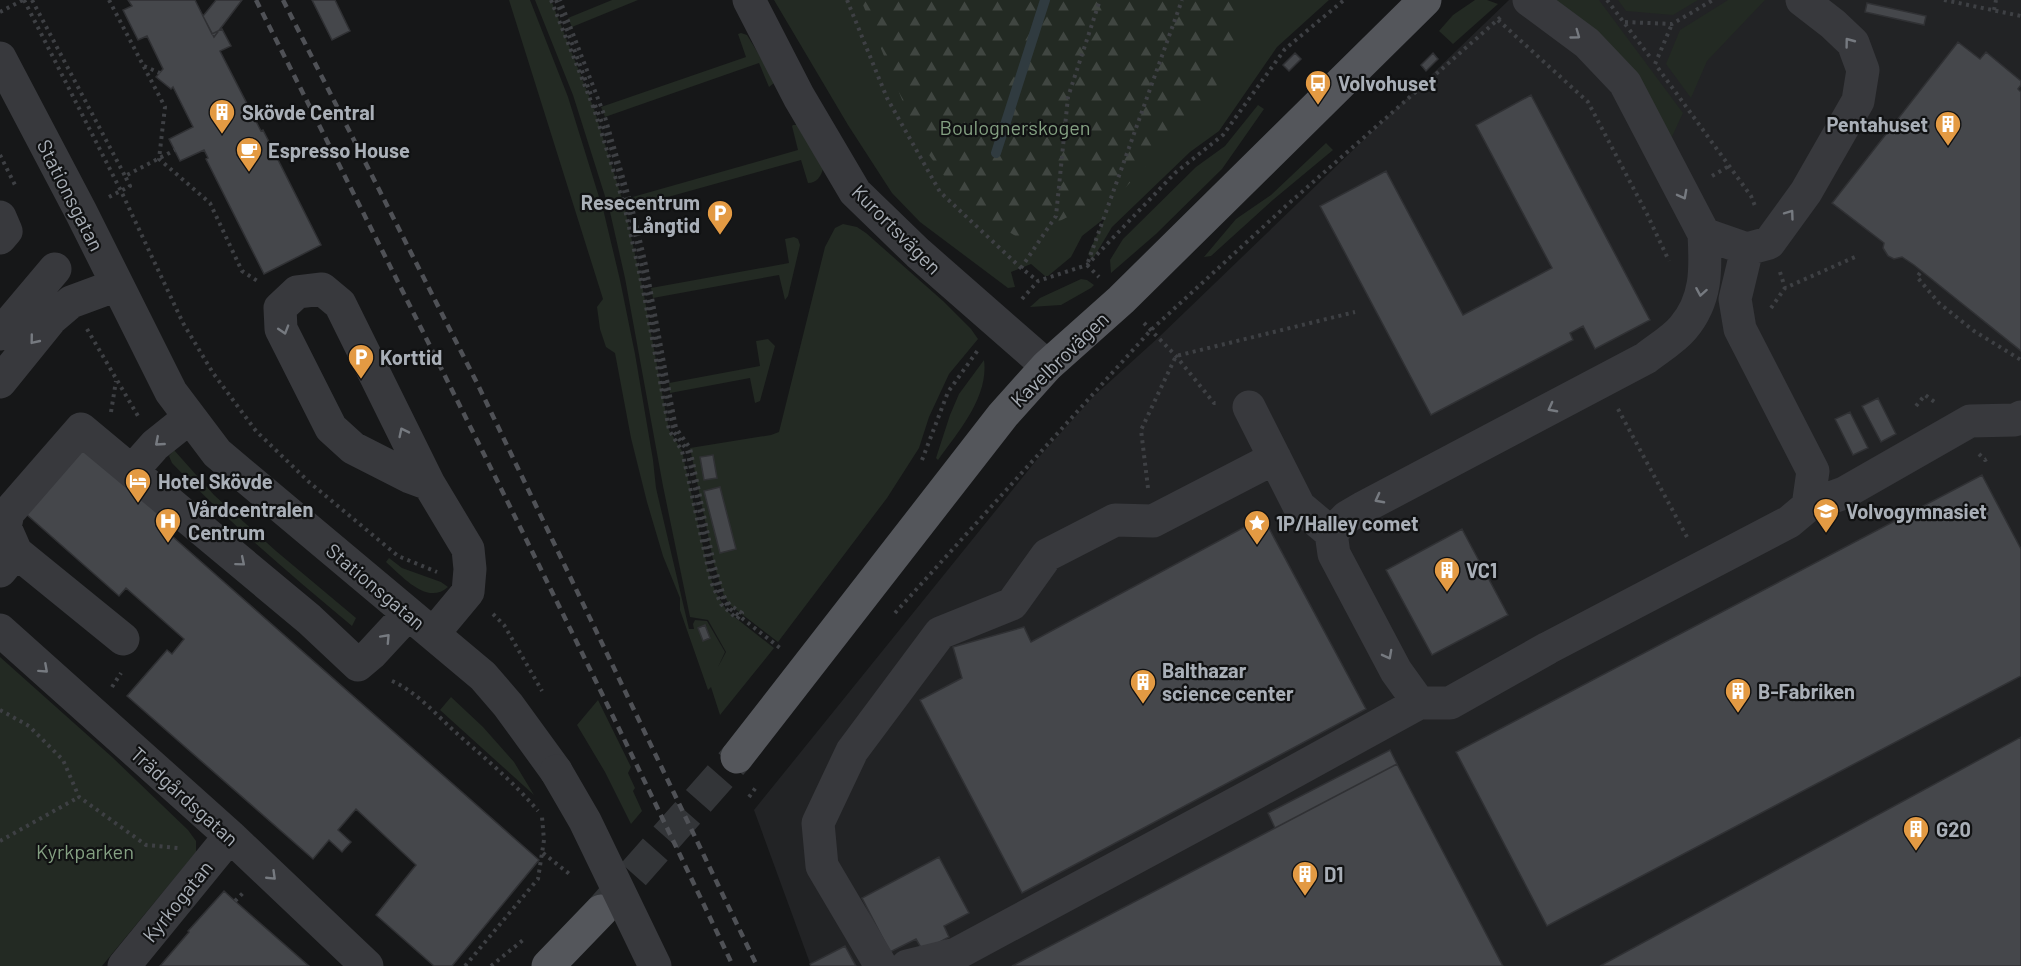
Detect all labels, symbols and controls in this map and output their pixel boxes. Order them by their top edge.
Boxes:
one-way arrow [1569,27,1580,38]
one-way arrow [1845,38,1856,49]
bus stop icon: Volvohuset [1303,68,1333,106]
place label: Volvohuset [1338,71,1436,95]
building icon: Skövde Central [207,97,237,135]
place label: Skövde Central [242,100,375,124]
building icon: Pentahuset [1933,109,1963,147]
place label: Pentahuset [1826,112,1928,136]
park label: Boulognerskogen [939,115,1091,139]
street label: Stationsgatan [33,135,109,255]
cafe icon: Espresso House [234,135,264,173]
place label: Espresso House [268,138,410,162]
street label: Kurortsvägen [847,179,947,279]
one-way arrow [1676,188,1687,199]
place label: Resecentrum Långtid [581,190,700,237]
parking icon: Resecentrum Långtid [705,198,735,236]
one-way arrow [1783,209,1794,220]
one-way arrow [1696,288,1708,297]
street label: Kavelbrovägen [1005,306,1113,412]
one-way arrow [277,324,289,335]
one-way arrow [30,333,41,344]
parking icon: Korttid [346,342,376,380]
place label: Korttid [380,345,442,369]
one-way arrow [1548,401,1558,412]
one-way arrow [398,427,410,438]
one-way arrow [156,435,166,446]
hotel icon: Hotel Skövde [123,466,153,504]
place label: Hotel Skövde [158,469,273,493]
one-way arrow [1375,492,1386,503]
school or university icon: Volvogymnasiet [1811,496,1841,534]
place label: Vårdcentralen Centrum [188,497,313,544]
place label: Volvogymnasiet [1846,499,1987,523]
hospital icon: Vårdcentralen Centrum [153,506,183,544]
place icon: 1P/Halley comet [1242,508,1272,546]
place label: 1P/Halley comet [1276,511,1418,535]
street label: Stationsgatan [322,538,430,634]
one-way arrow [234,555,245,566]
building icon: VC1 [1432,555,1462,593]
place label: VC1 [1466,558,1497,582]
one-way arrow [379,634,390,645]
one-way arrow [1381,649,1392,659]
place label: Balthazar science center [1162,658,1294,705]
one-way arrow [37,662,47,673]
building icon: Balthazar science center [1128,667,1158,705]
building icon: B-Fabriken [1723,676,1753,714]
place label: B-Fabriken [1758,679,1855,703]
street label: Trädgårdsgatan [126,741,244,851]
building icon: G20 [1901,814,1931,852]
place label: G20 [1936,817,1971,841]
park label: Kyrkparken [36,839,134,863]
street label: Kyrkogatan [137,855,217,947]
building icon: D1 [1290,859,1320,897]
place label: D1 [1324,862,1343,886]
one-way arrow [265,869,276,880]

